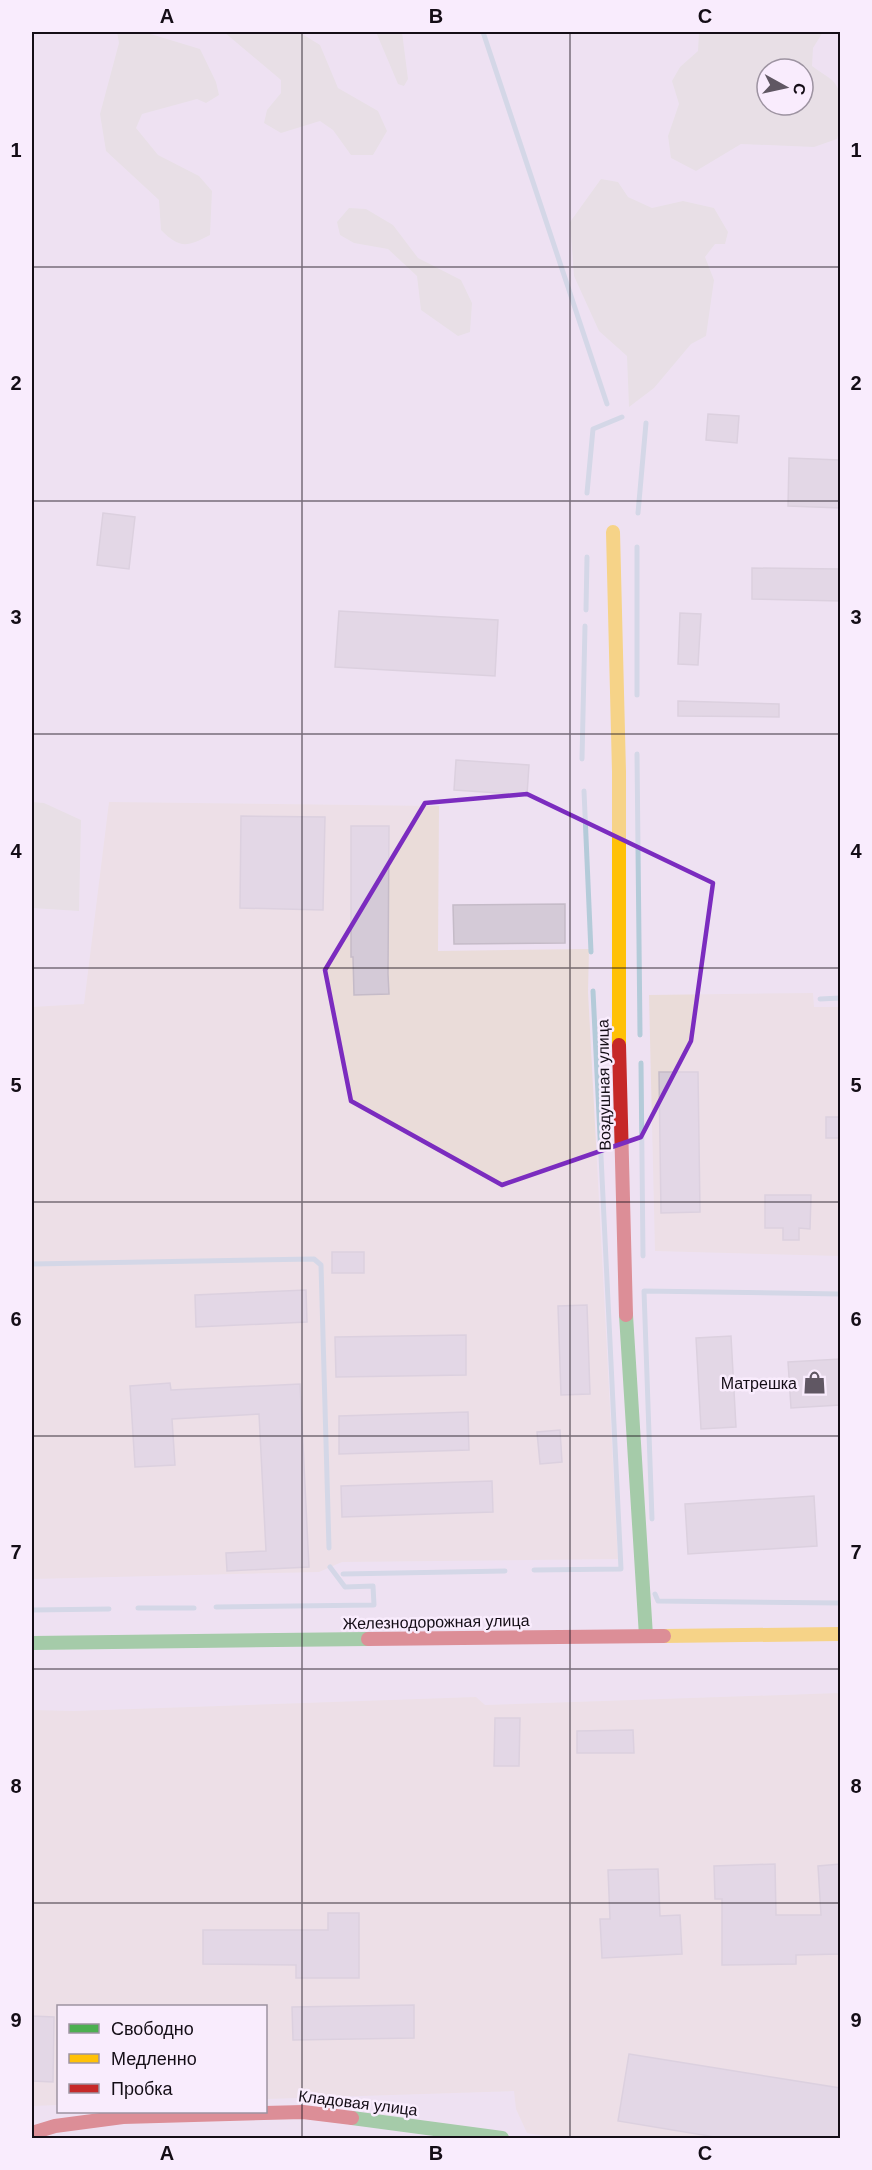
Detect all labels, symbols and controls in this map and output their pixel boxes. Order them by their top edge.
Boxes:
text: A [160,5,174,27]
text: B [429,5,443,27]
text: C [698,5,712,27]
north arrow [755,57,815,117]
text: С [790,82,809,96]
text: 1 [10,139,22,161]
text: 1 [850,139,862,161]
text: 2 [10,372,22,394]
text: 2 [850,372,862,394]
text: 3 [10,606,22,628]
text: 3 [850,606,862,628]
text: 4 [10,840,22,862]
text: 4 [850,840,862,862]
street label: Воздушная улица [594,1019,614,1151]
text: 5 [10,1074,22,1096]
text: 5 [850,1074,862,1096]
text: 6 [10,1308,22,1330]
text: 6 [850,1308,862,1330]
shop icon: Матрешка [802,1370,828,1396]
place label: Матрешка [721,1375,797,1392]
text: 7 [10,1541,22,1563]
text: 7 [850,1541,862,1563]
street label: Железнодорожная улица [342,1612,530,1632]
text: 8 [10,1775,22,1797]
text: 8 [850,1775,862,1797]
legend [57,2005,267,2113]
text: 9 [10,2009,22,2031]
text: 9 [850,2009,862,2031]
text: Свободно [111,2019,194,2039]
text: Медленно [111,2049,197,2069]
text: Пробка [111,2079,174,2099]
street label: Кладовая улица [297,2087,419,2119]
text: A [160,2142,174,2164]
text: B [429,2142,443,2164]
text: C [698,2142,712,2164]

